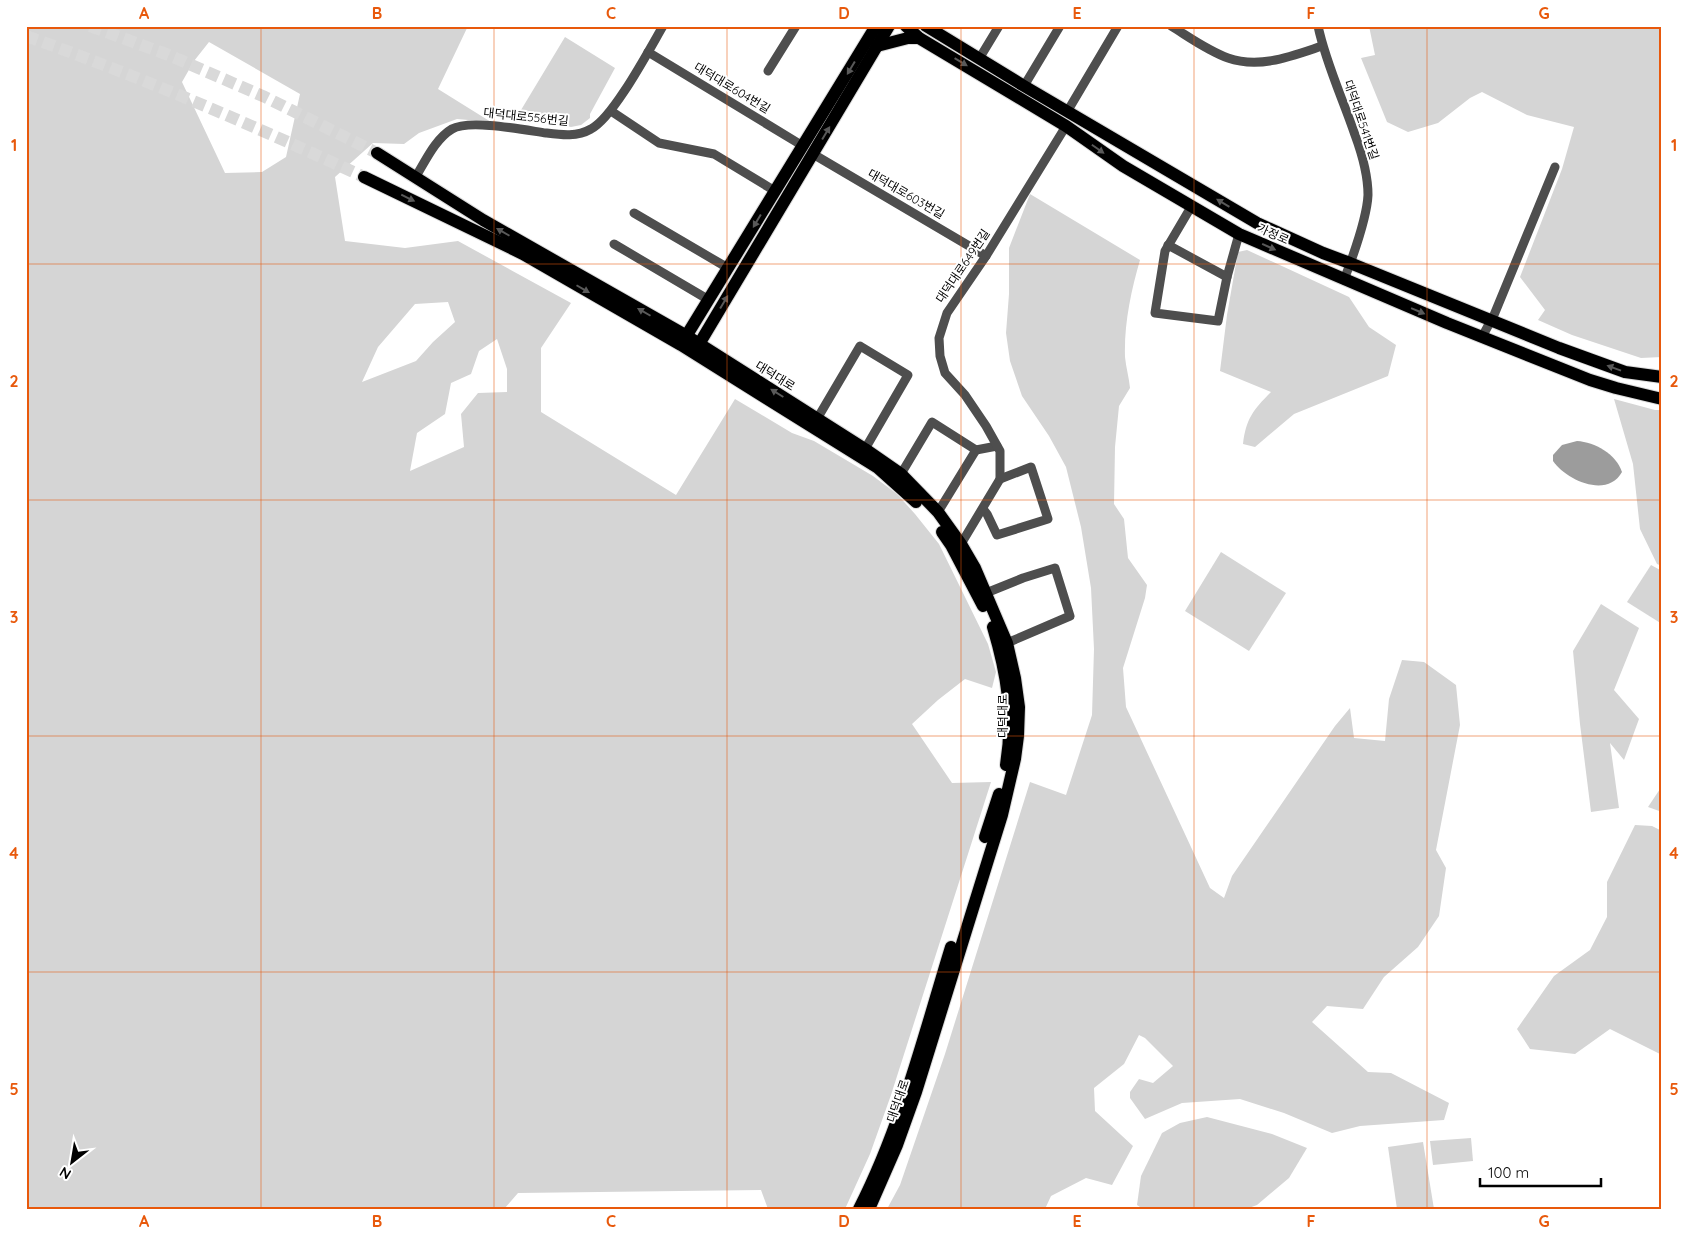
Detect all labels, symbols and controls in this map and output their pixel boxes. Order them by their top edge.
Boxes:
text: A [139,3,150,23]
text: B [372,3,382,23]
text: C [606,3,616,23]
text: D [838,3,850,23]
text: E [1072,3,1082,23]
text: F [1307,3,1316,23]
text: G [1538,3,1550,23]
one-way arrow [954,58,967,67]
street label: 대덕대로604번길 [691,59,773,116]
one-way arrow [846,61,855,74]
street label: 대덕대로541번길 [1341,78,1382,162]
street label: 대덕대로556번길 [483,105,569,128]
one-way arrow [821,126,830,139]
text: 1 [11,135,17,155]
text: 1 [1671,135,1677,155]
one-way arrow [1091,144,1105,154]
street label: 대덕대로603번길 [865,166,947,222]
one-way arrow [400,194,415,202]
one-way arrow [1217,198,1230,207]
one-way arrow [752,215,761,228]
street label: 가정로 [1255,220,1291,247]
street label: 대덕대로649번길 [932,226,993,305]
one-way arrow [496,227,510,236]
one-way arrow [1262,244,1276,252]
one-way arrow [576,285,590,293]
one-way arrow [720,296,729,309]
one-way arrow [637,308,652,316]
one-way arrow [1411,308,1426,316]
street label: 대덕대로 [753,358,798,394]
one-way arrow [1606,364,1621,372]
text: 2 [9,371,19,391]
text: 2 [1669,371,1679,391]
one-way arrow [770,388,783,398]
text: 3 [10,607,18,627]
text: 3 [1670,607,1678,627]
street label: 대덕대로 [995,694,1010,738]
text: 4 [9,843,19,863]
text: 4 [1669,843,1679,863]
street label: 대덕대로 [883,1078,912,1124]
text: 5 [9,1079,19,1099]
text: 5 [1669,1079,1679,1099]
north arrow [48,1138,98,1188]
scale bar [1480,1155,1602,1187]
text: N [56,1163,74,1184]
text: 100 m [1488,1163,1529,1182]
text: A [139,1211,150,1231]
text: B [372,1211,382,1231]
text: C [606,1211,616,1231]
text: D [838,1211,850,1231]
text: E [1072,1211,1082,1231]
text: F [1307,1211,1316,1231]
text: G [1538,1211,1550,1231]

